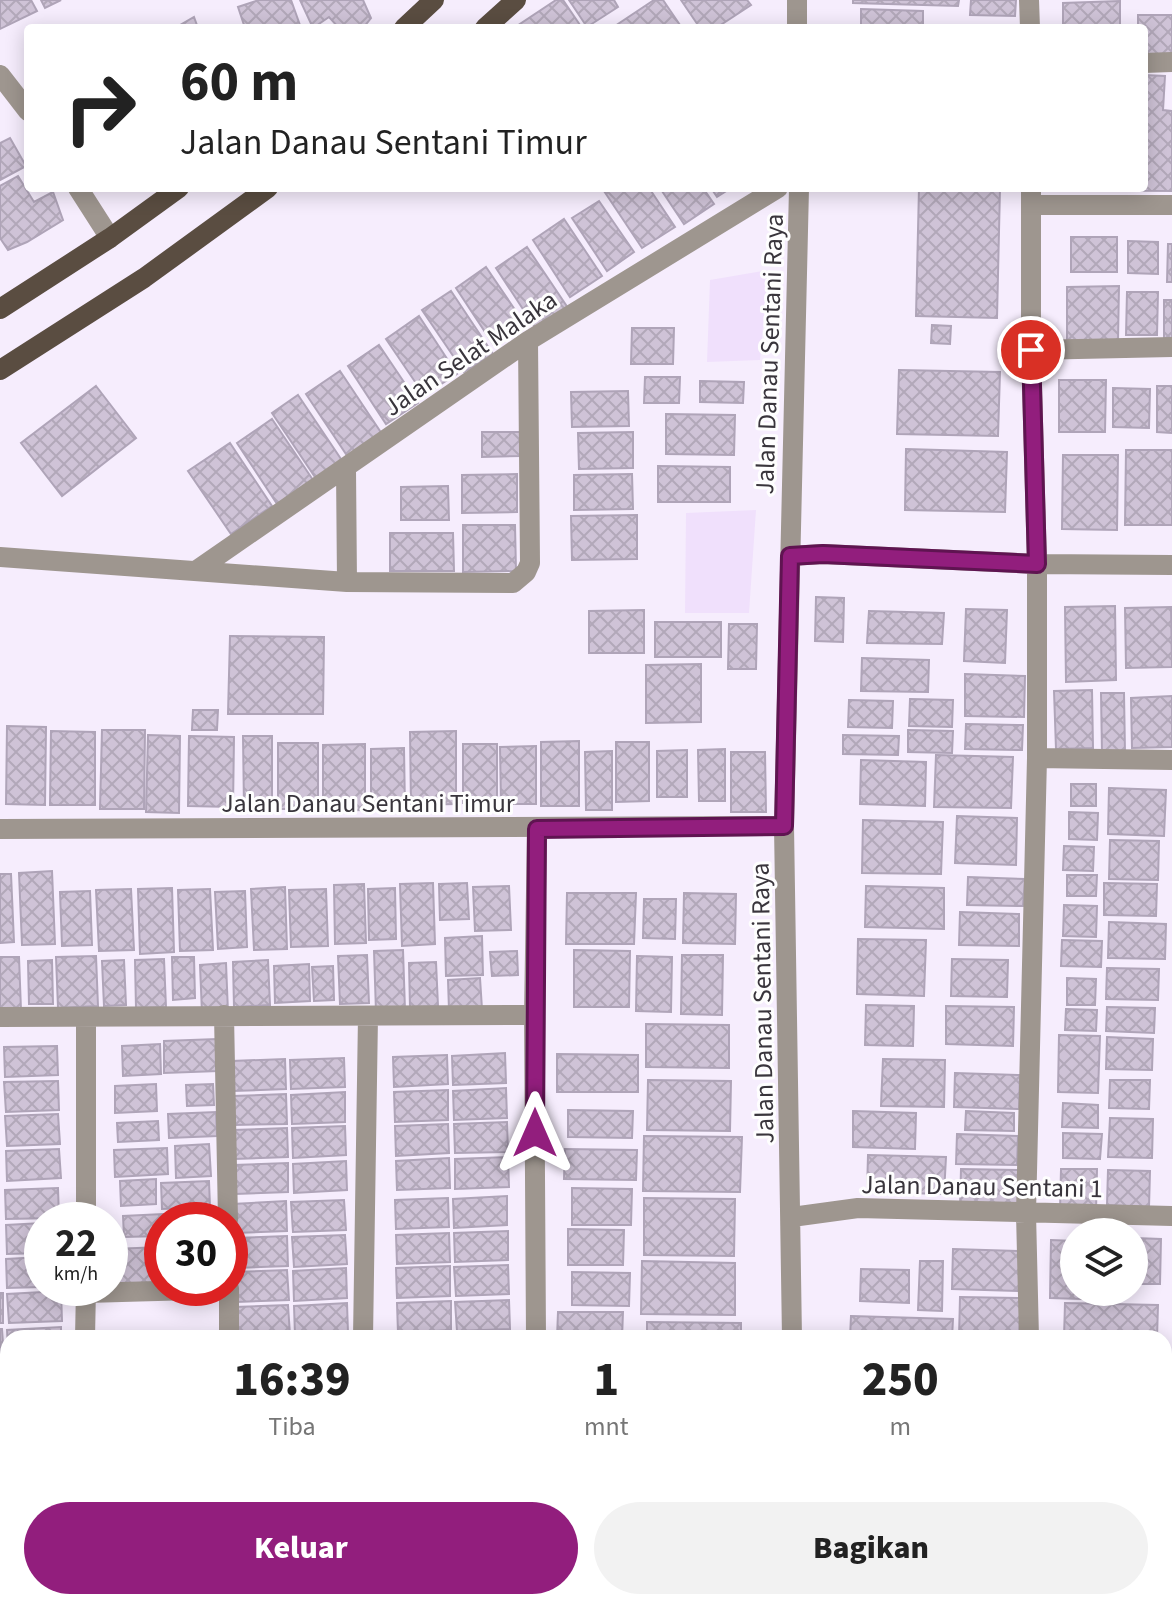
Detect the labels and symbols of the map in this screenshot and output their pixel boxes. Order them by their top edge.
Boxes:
street label: Jalan Danau Sentani Raya [746,213,793,495]
street label: Jalan Selat Malaka [376,282,564,425]
pin [997,316,1065,384]
street label: Jalan Danau Sentani Timur [221,785,516,822]
street label: Jalan Danau Sentani Raya [742,862,783,1144]
position arrow [493,1091,577,1175]
street label: Jalan Danau Sentani 1 [861,1166,1103,1207]
speed limit sign: 30 [144,1202,248,1306]

